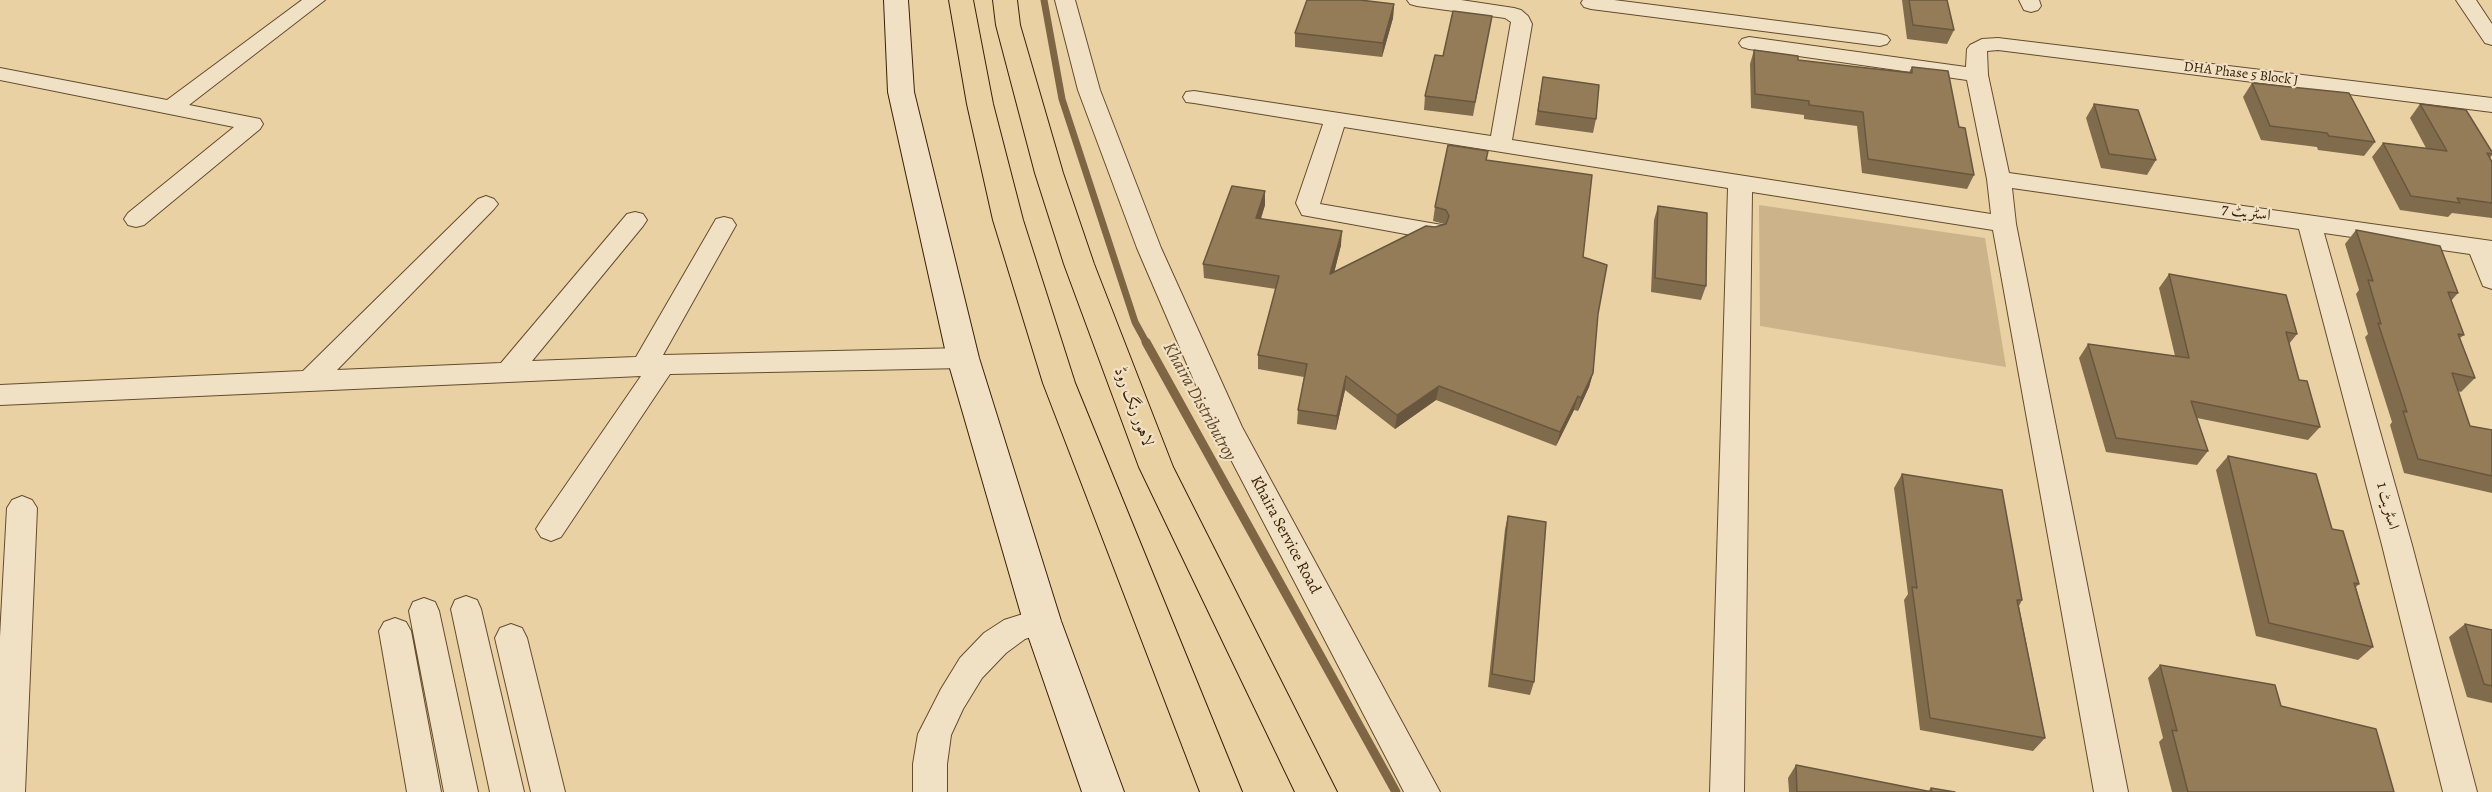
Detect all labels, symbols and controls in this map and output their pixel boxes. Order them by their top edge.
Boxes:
street label: DHA Phase 5 Block J [2183,59,2299,89]
street label: اسٹریٹ 7 [2220,200,2272,226]
water label: Khaira Distributroy [1158,339,1240,465]
street label: لاہور رنگ روڈ [1109,365,1157,449]
street label: Khaira Service Road [1246,473,1324,597]
street label: اسٹریٹ 1 [2371,480,2403,532]

